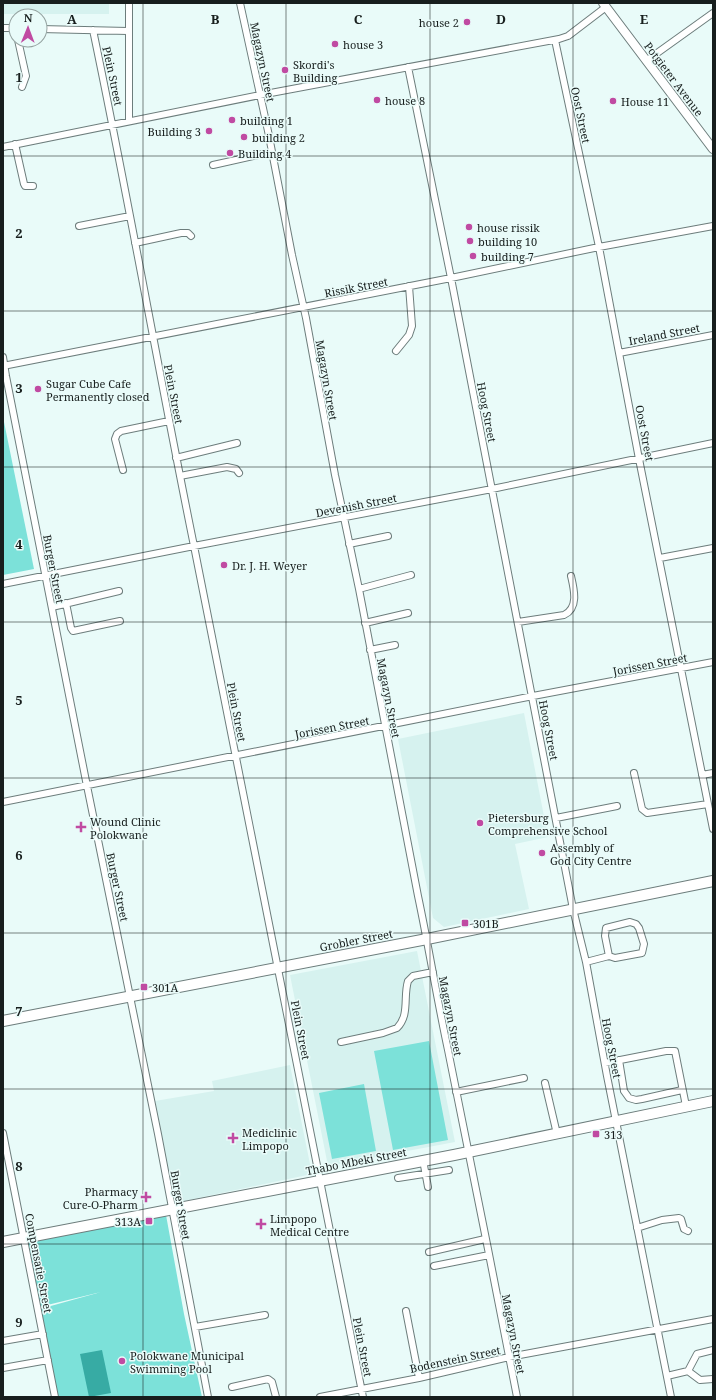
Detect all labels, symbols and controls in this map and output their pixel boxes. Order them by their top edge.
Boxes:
north arrow [8,8,48,48]
text: N [24,10,33,25]
text: A [67,10,77,28]
text: B [211,10,220,28]
text: C [354,10,363,28]
text: D [496,10,506,28]
text: E [640,10,649,28]
place label: house 2 [419,15,459,30]
marker: house 2 [462,17,472,27]
street label: Magazyn Street [247,21,279,103]
place label: house 3 [343,37,383,52]
marker: house 3 [330,39,340,49]
street label: Potgieter Avenue [641,39,707,119]
street label: Plein Street [99,45,127,107]
place label: Skordi's Building [293,57,337,85]
marker: Skordi's Building [280,65,290,75]
text: 1 [15,68,23,86]
street label: Oost Street [568,86,594,144]
place label: house 8 [385,93,425,108]
place label: House 11 [621,94,669,109]
marker: house 8 [372,95,382,105]
marker: House 11 [608,96,618,106]
place label: building 1 [240,113,293,128]
marker: building 1 [227,115,237,125]
place label: Building 3 [148,124,201,139]
marker: Building 3 [204,126,214,136]
place label: building 2 [252,130,305,145]
marker: building 2 [239,132,249,142]
place label: Building 4 [238,146,291,161]
marker: Building 4 [225,148,235,158]
place label: house rissik [477,220,540,235]
marker: house rissik [464,222,474,232]
text: 2 [15,224,23,242]
place label: building 10 [478,234,537,249]
marker: building 10 [465,236,475,246]
place label: building 7 [481,249,534,264]
marker: building 7 [468,251,478,261]
street label: Rissik Street [323,273,389,300]
street label: Ireland Street [627,320,701,348]
street label: Magazyn Street [313,339,341,421]
street label: Plein Street [161,363,187,425]
place label: Sugar Cube Cafe Permanently closed [46,376,150,404]
text: 3 [15,379,23,397]
street label: Hoog Street [474,381,500,443]
marker: Sugar Cube Cafe Permanently closed [33,384,43,394]
street label: Oost Street [632,404,658,462]
street label: Devenish Street [314,490,398,520]
street label: Burger Street [40,533,68,605]
text: 4 [15,535,23,553]
place label: Dr. J. H. Weyer [232,558,308,573]
marker: Dr. J. H. Weyer [219,560,229,570]
street label: Jorissen Street [611,649,689,679]
street label: Magazyn Street [374,657,404,739]
street label: Plein Street [224,681,250,743]
text: 5 [15,691,23,709]
street label: Hoog Street [536,699,562,761]
street label: Jorissen Street [293,712,371,742]
place label: Pietersburg Comprehensive School [488,810,608,838]
place label: Wound Clinic Polokwane [90,814,161,842]
marker: Pietersburg Comprehensive School [475,818,485,828]
marker: Wound Clinic Polokwane [75,821,87,833]
place label: Assembly of God City Centre [550,840,632,868]
text: 6 [15,846,23,864]
marker: Assembly of God City Centre [537,848,547,858]
street label: Burger Street [103,851,133,923]
place label: 301B [473,916,499,931]
marker: 301B [460,918,470,928]
street label: Grobler Street [318,926,394,954]
street label: Magazyn Street [436,975,466,1057]
place label: 301A [152,980,178,995]
marker: 301A [139,982,149,992]
street label: Plein Street [288,999,314,1061]
text: 7 [15,1002,23,1020]
street label: Hoog Street [599,1017,625,1079]
place label: Mediclinic Limpopo [242,1125,297,1153]
place label: 313 [604,1127,622,1142]
marker: 313 [591,1129,601,1139]
marker: Mediclinic Limpopo [227,1132,239,1144]
street label: Thabo Mbeki Street [304,1144,408,1178]
text: 8 [15,1157,23,1175]
street label: Burger Street [168,1169,194,1241]
place label: Pharmacy Cure-O-Pharm [63,1184,139,1212]
marker: Pharmacy Cure-O-Pharm [141,1192,151,1202]
place label: Limpopo Medical Centre [270,1211,349,1239]
street label: Compensatie Street [22,1212,56,1314]
place label: 313A [115,1214,141,1229]
marker: 313A [144,1216,154,1226]
marker: Limpopo Medical Centre [255,1218,267,1230]
street label: Magazyn Street [499,1293,529,1375]
text: 9 [15,1313,23,1331]
street label: Plein Street [350,1316,376,1378]
street label: Bodenstein Street [408,1342,502,1376]
place label: Polokwane Municipal Swimming Pool [130,1348,244,1376]
marker: Polokwane Municipal Swimming Pool [117,1356,127,1366]

